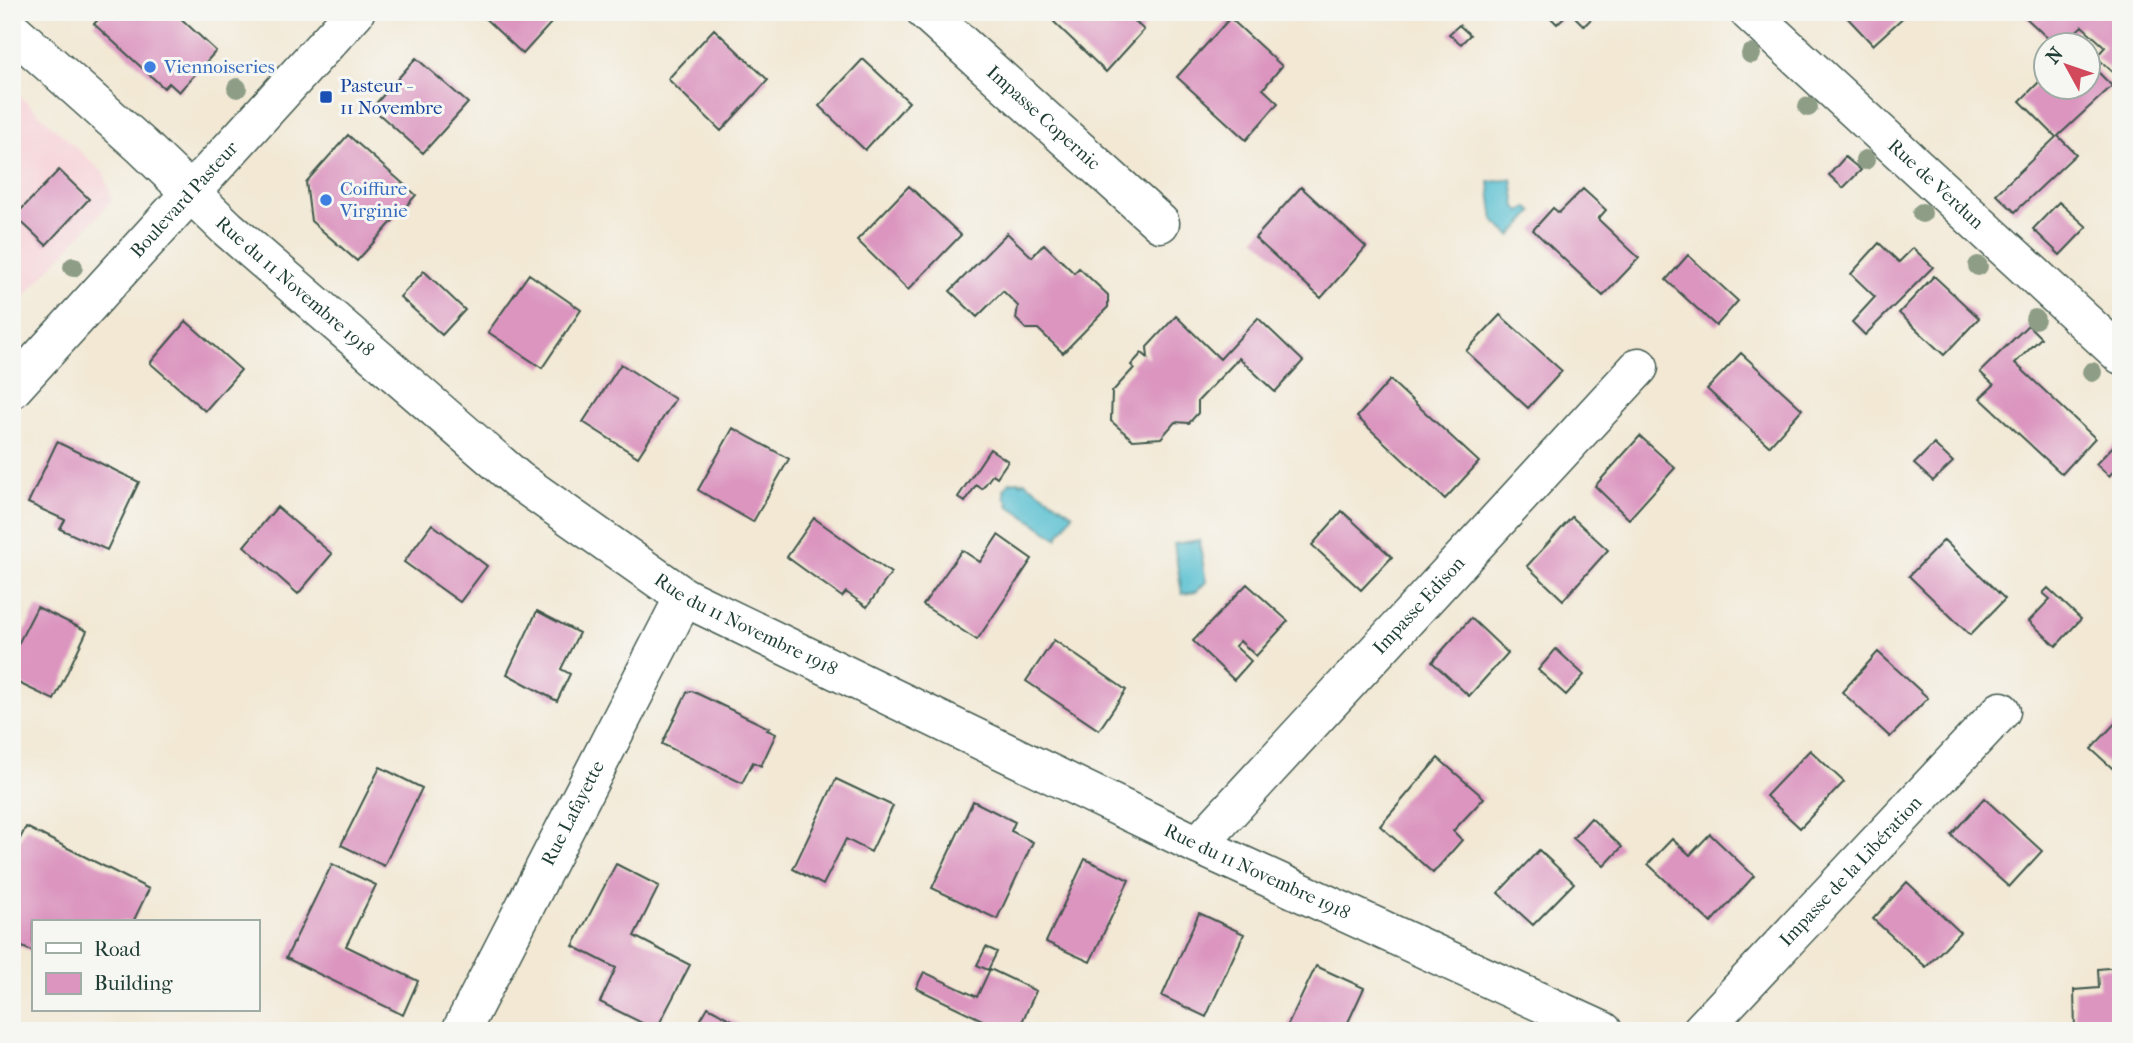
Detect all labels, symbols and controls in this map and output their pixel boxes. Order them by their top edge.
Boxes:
north arrow [2032,32,2102,102]
text: N [2042,43,2068,68]
place label: Viennoiseries [163,56,275,78]
marker: Viennoiseries [142,59,158,75]
street label: Impasse Copernic [982,61,1105,175]
place label: Pasteur - 11 Novembre [340,75,442,119]
marker: Pasteur - 11 Novembre [318,89,334,105]
street label: Rue de Verdun [1883,135,1988,234]
street label: Boulevard Pasteur [126,136,243,262]
place label: Coiffure Virginie [339,178,408,222]
marker: Coiffure Virginie [318,192,334,208]
street label: Rue du 11 Novembre 1918 [211,212,379,361]
street label: Impasse Edison [1369,552,1470,659]
street label: Rue du 11 Novembre 1918 [650,569,841,680]
street label: Rue Lafayette [537,757,609,869]
street label: Impasse de la Libération [1775,792,1926,951]
street label: Rue du 11 Novembre 1918 [1161,819,1354,924]
legend [32,920,259,1012]
text: Road [94,937,141,961]
text: Building [94,971,173,995]

